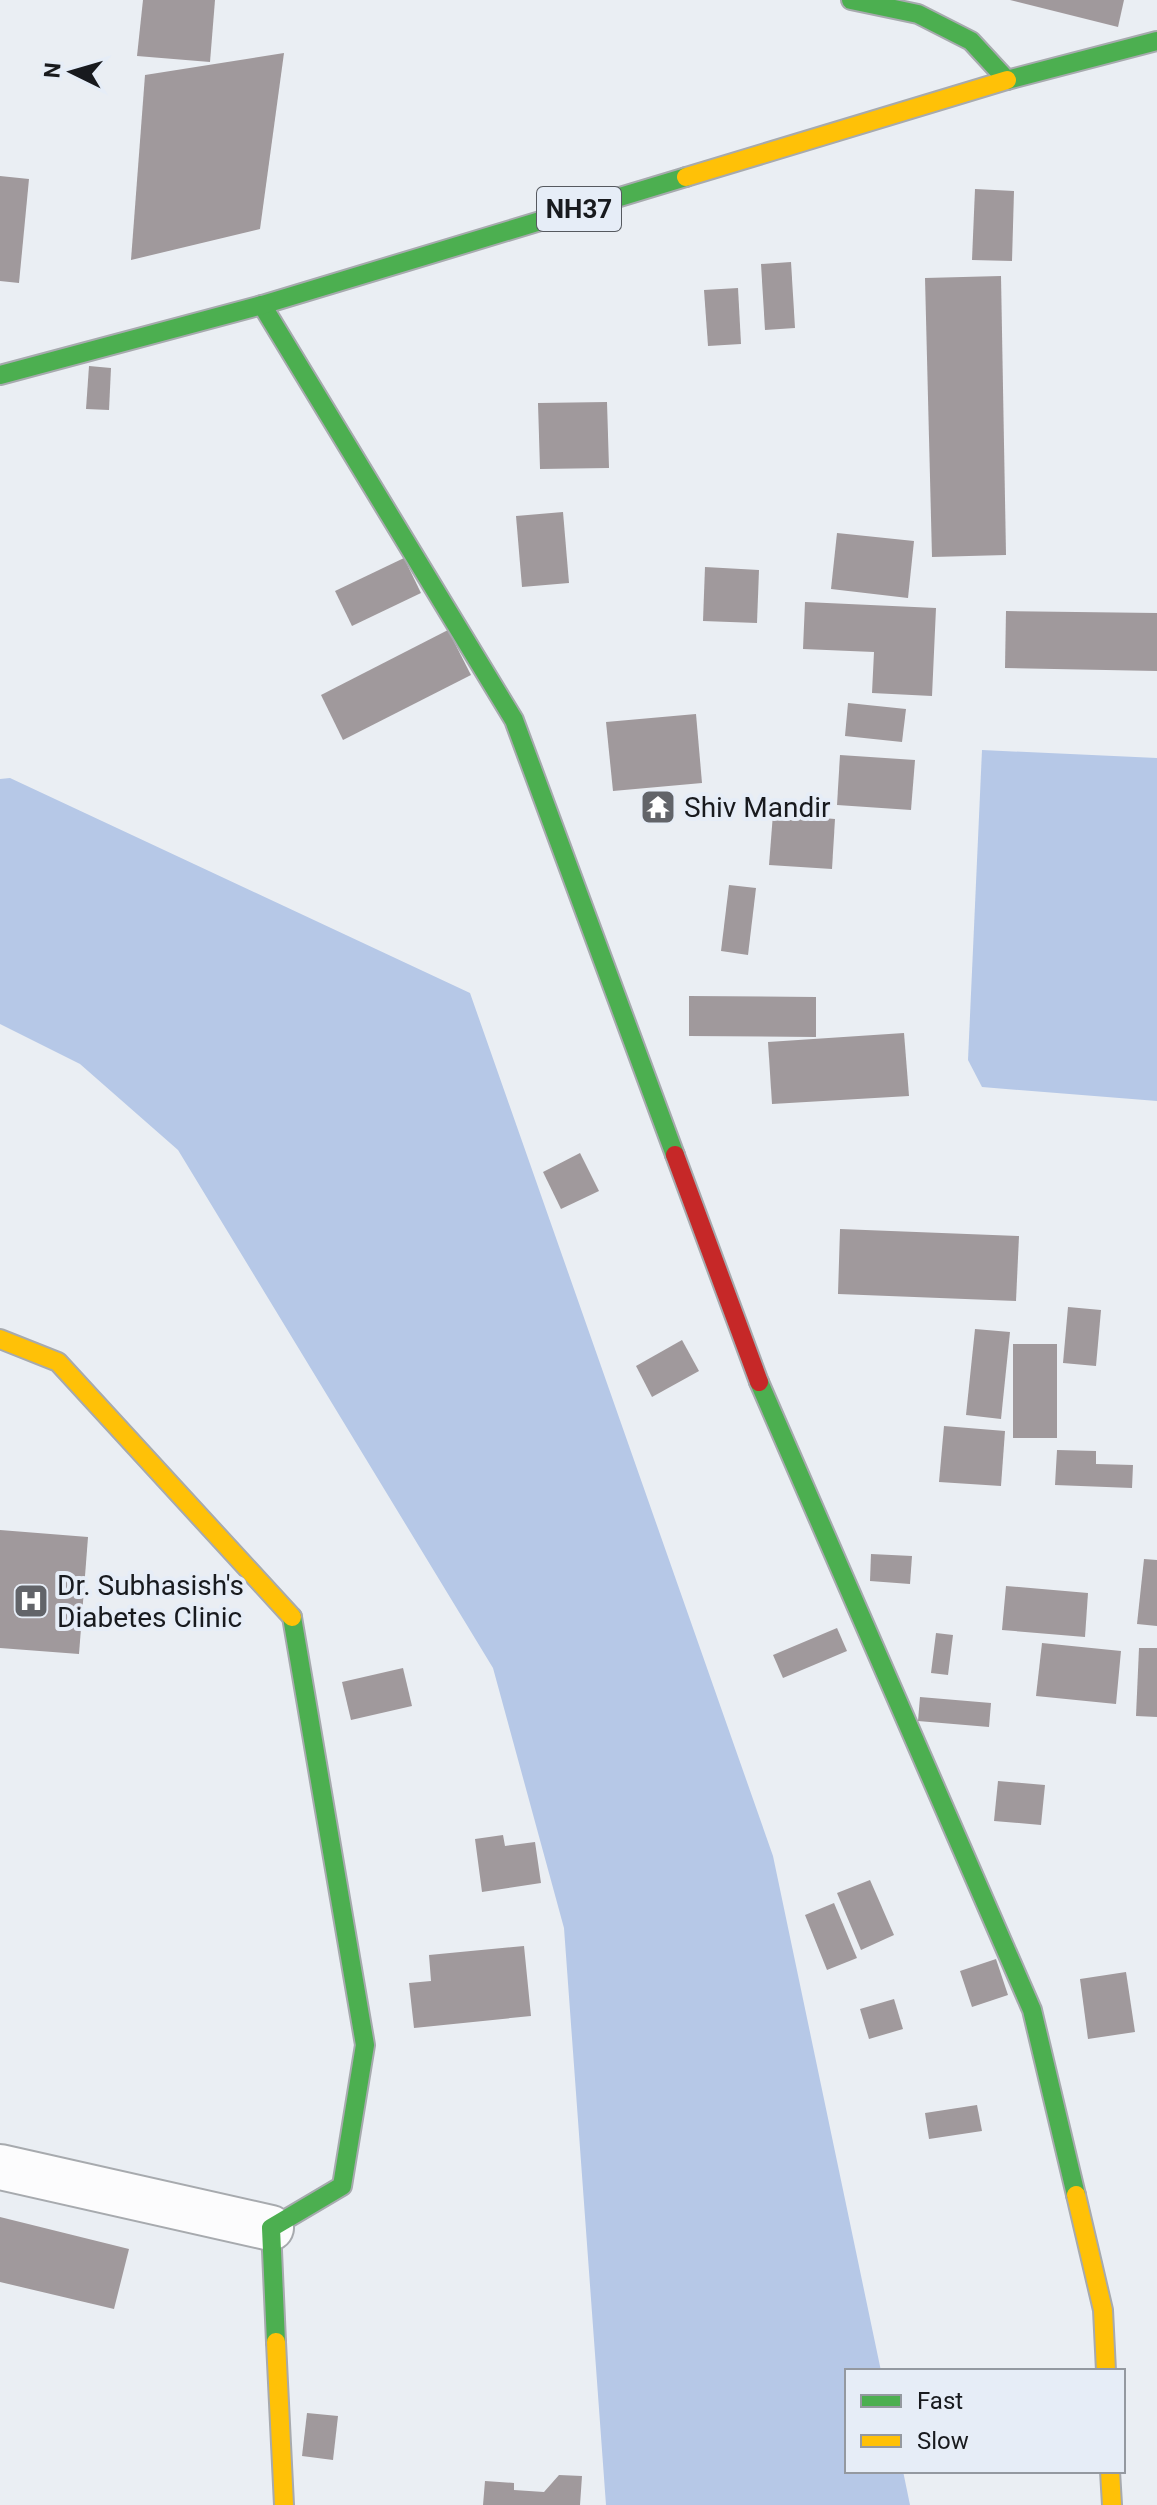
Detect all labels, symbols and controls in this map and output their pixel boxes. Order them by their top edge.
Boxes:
north arrow [32,32,112,112]
text: N [39,61,66,79]
road number: NH37 [537,187,621,231]
temple icon: Shiv Mandir [639,788,677,826]
place label: Shiv Mandir [684,791,831,824]
place label: Dr. Subhasish's Diabetes Clinic [57,1569,244,1634]
hospital icon: Dr. Subhasish's Diabetes Clinic [12,1582,50,1620]
legend [845,2369,1125,2473]
text: Fast [917,2387,963,2415]
text: Slow [917,2427,969,2455]

